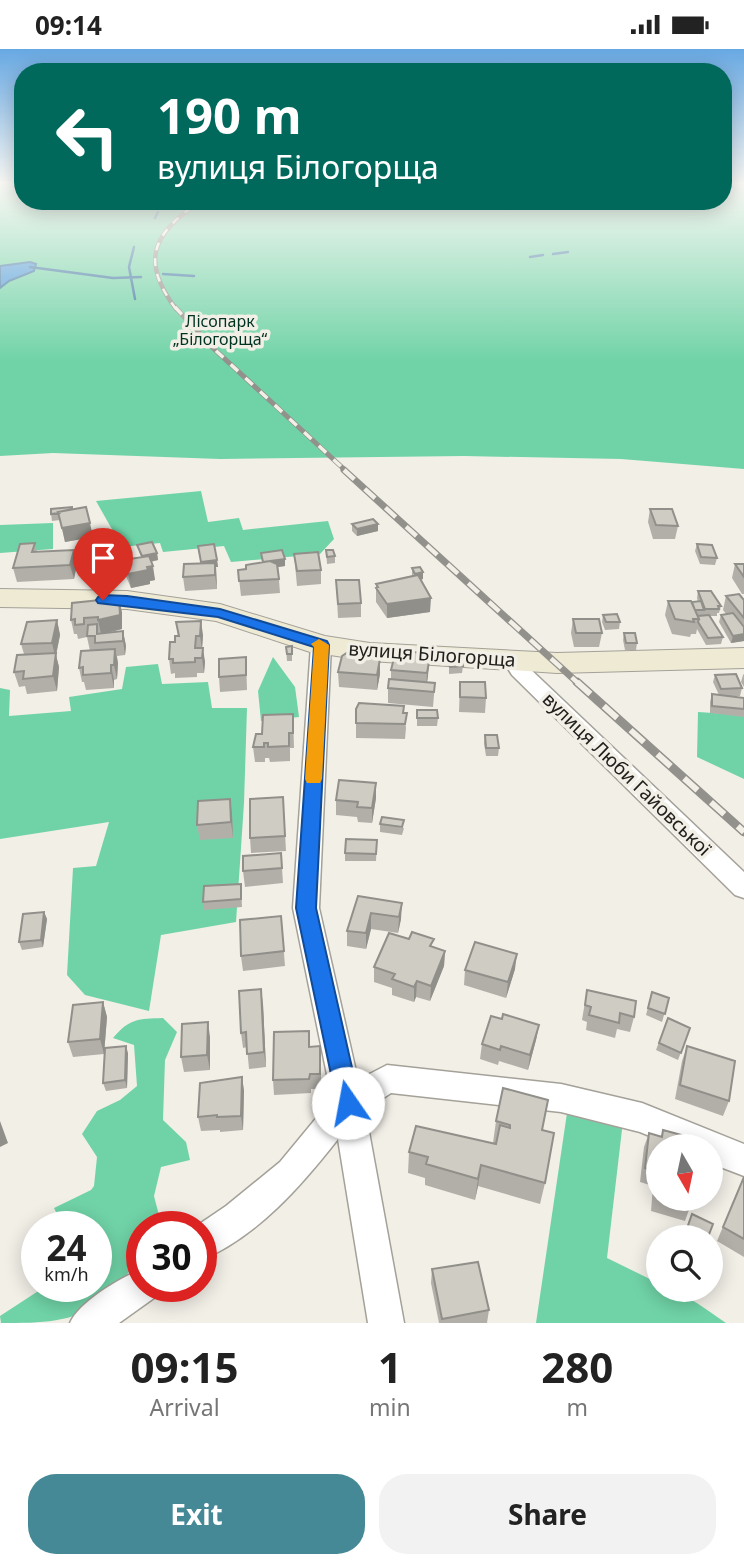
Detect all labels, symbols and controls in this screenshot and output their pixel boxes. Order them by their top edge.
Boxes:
text: 09:14 [35,7,102,43]
text: 190 m [157,82,302,148]
icon: left [42,91,133,182]
text: вулиця Білогорща [157,145,439,188]
park label: Лісопарк „Білогорща“ [173,310,268,350]
pin [73,528,133,600]
icon: arrive [84,539,122,577]
street label: вулиця Білогорща [348,635,516,673]
street label: вулиця Люби Гайовської [537,686,717,862]
position arrow [311,1066,385,1140]
north arrow [646,1134,723,1211]
map controls [646,1134,723,1302]
speed limit sign: 30 [126,1211,217,1302]
text: 24 [46,1224,87,1271]
button: search [646,1225,723,1302]
text: km/h [44,1262,89,1286]
text: 09:15 [131,1338,238,1395]
text: 1 [378,1338,402,1395]
text: 280 [541,1338,613,1395]
text: Arrival [149,1391,220,1423]
text: min [369,1391,411,1423]
text: m [567,1391,588,1423]
button: Exit [28,1474,365,1554]
button: Share [379,1474,716,1554]

